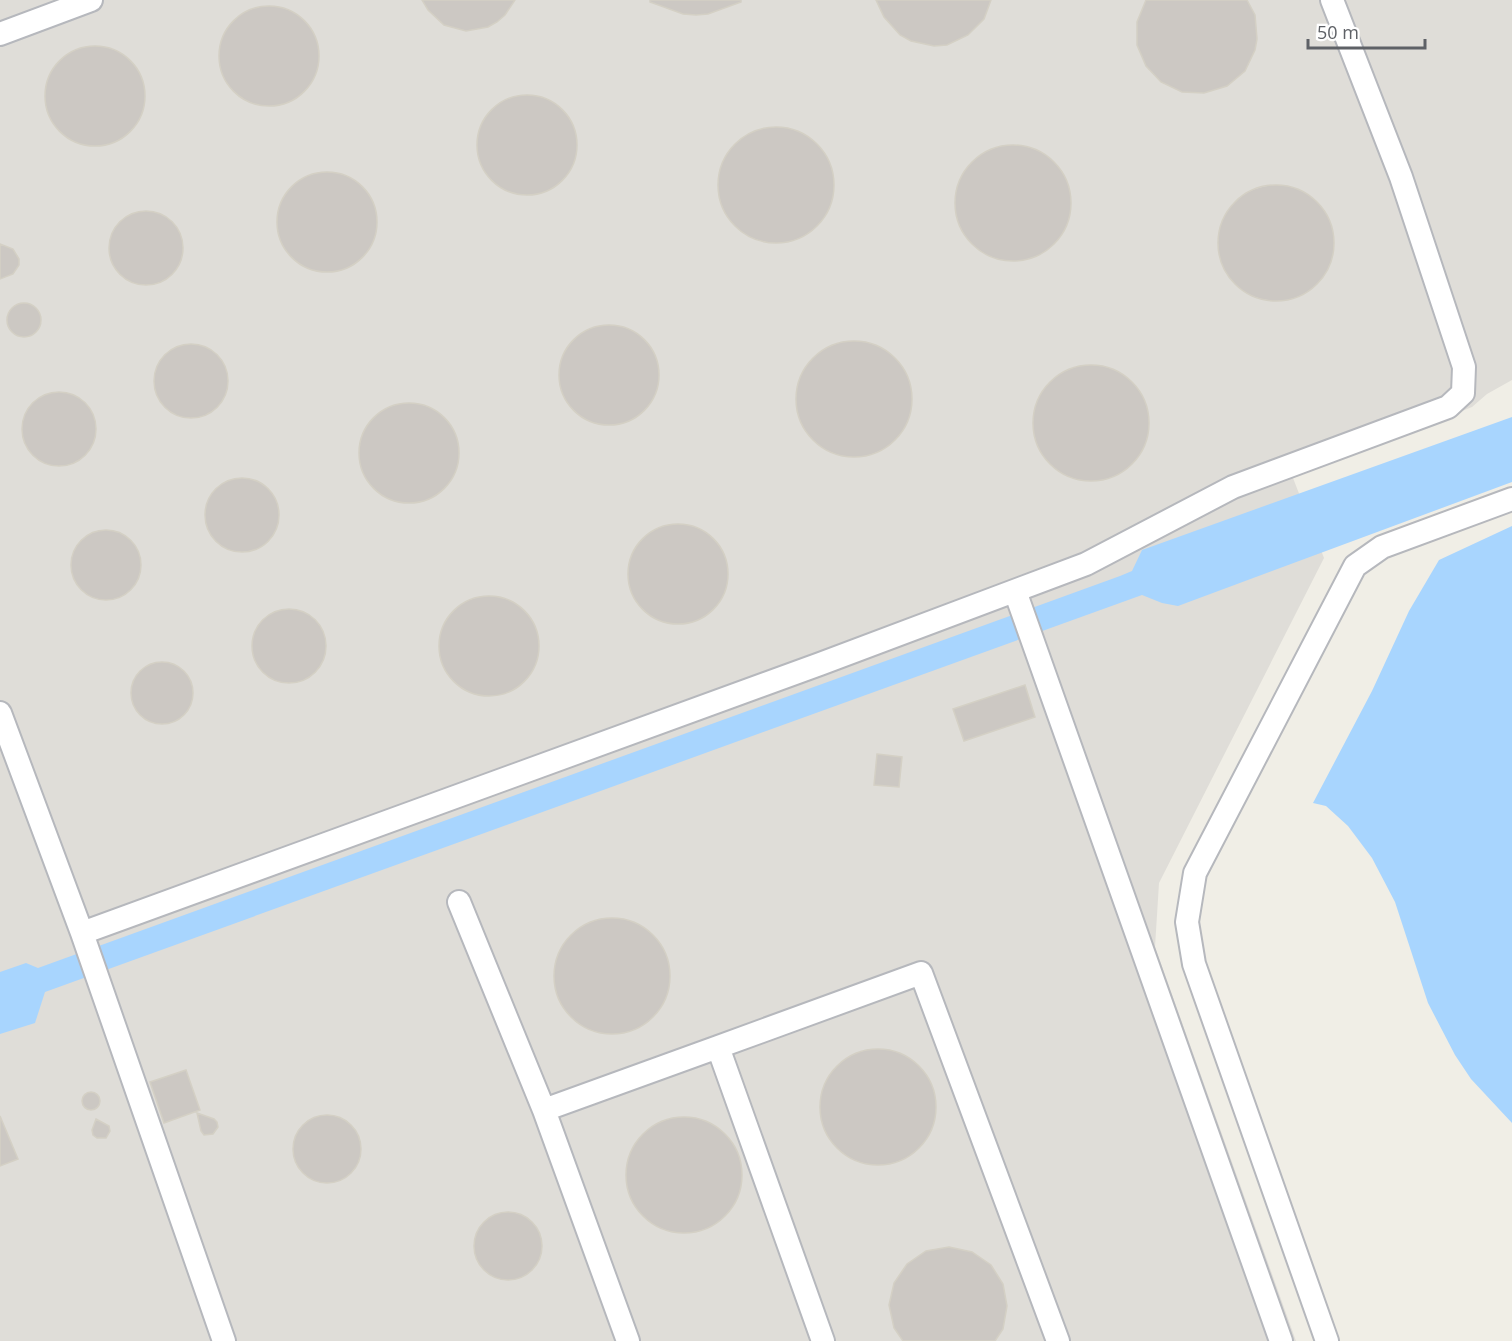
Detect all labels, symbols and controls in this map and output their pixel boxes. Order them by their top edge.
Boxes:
scale bar [1308,12,1425,50]
text: 50 m [1317,20,1359,44]

